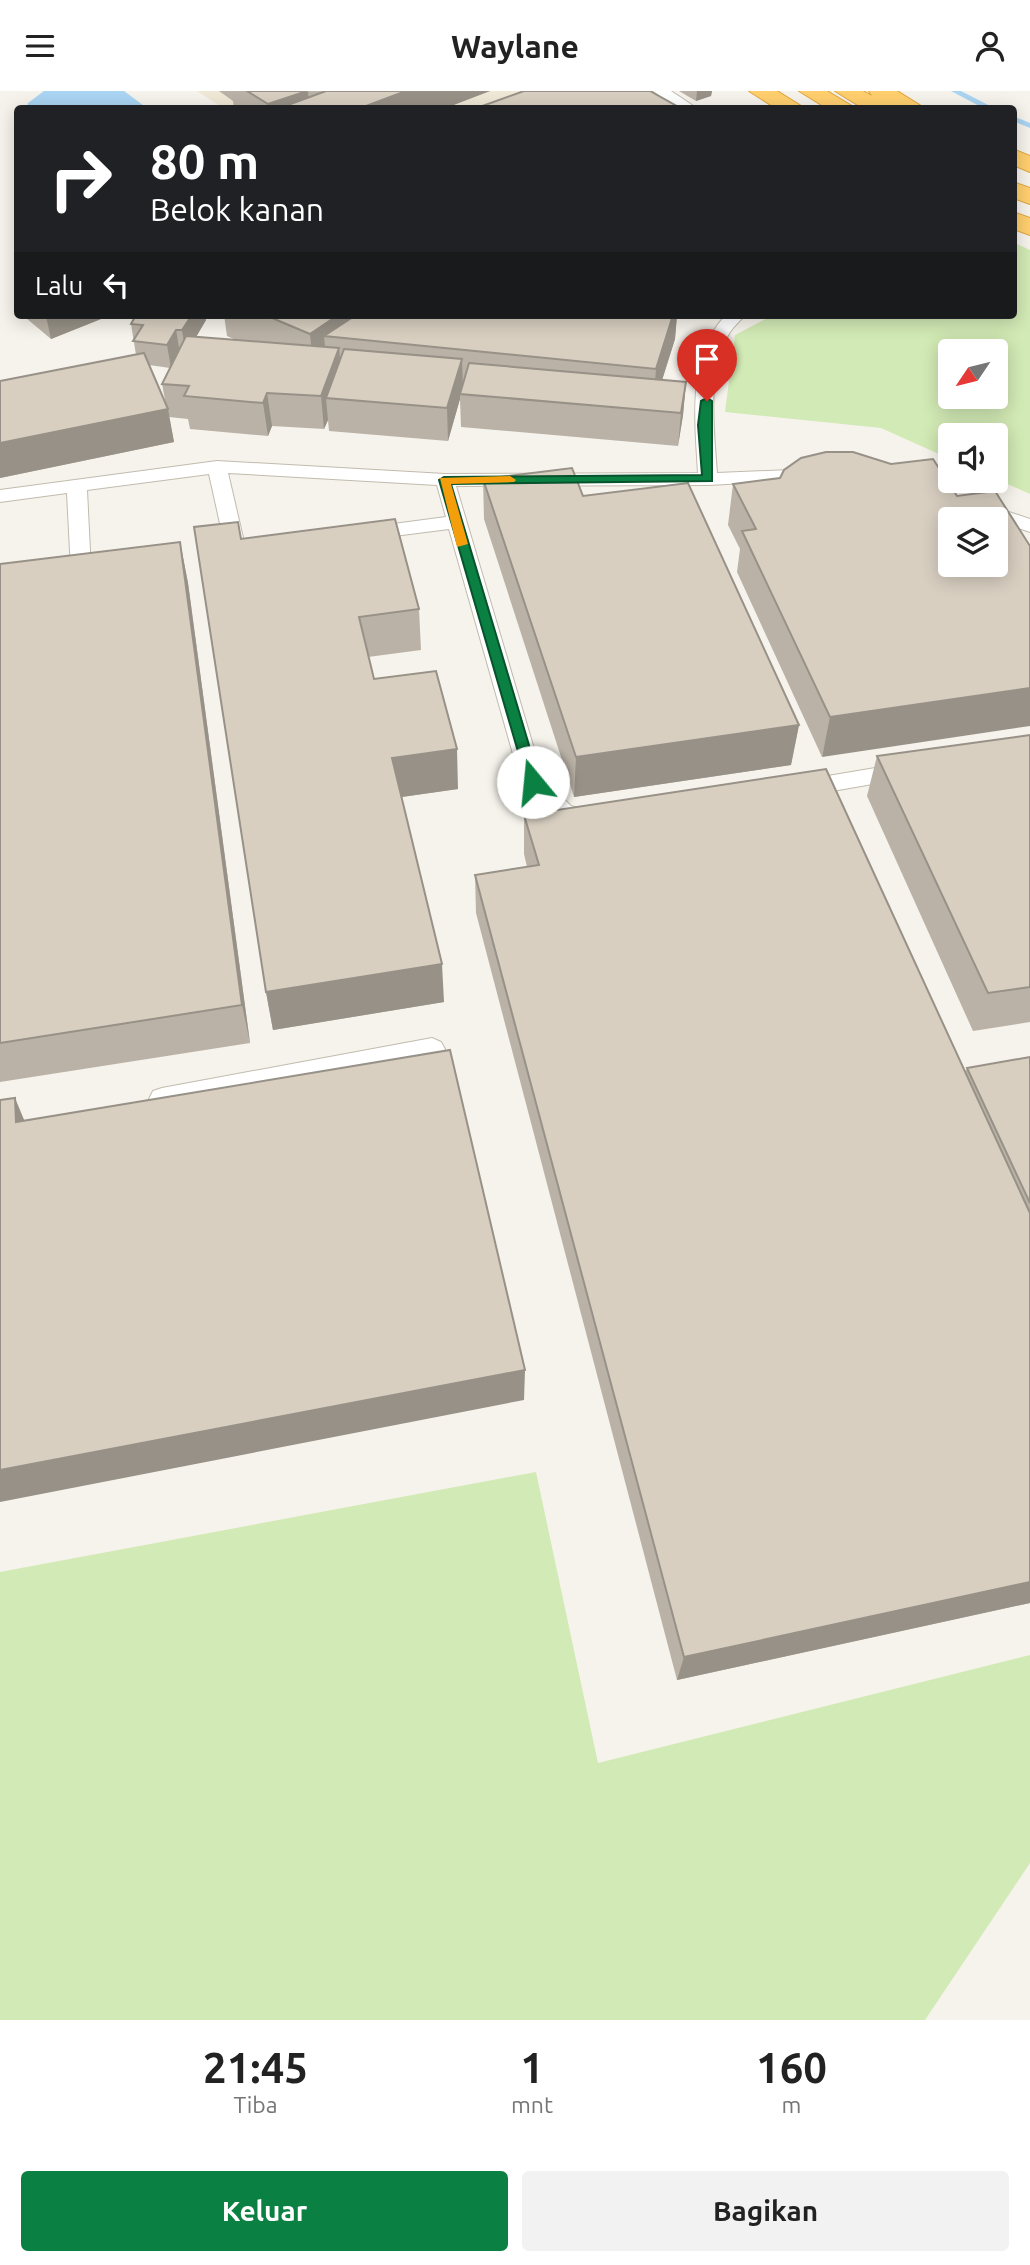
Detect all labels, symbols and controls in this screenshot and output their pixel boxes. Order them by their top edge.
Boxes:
icon: menu [21,27,59,65]
icon: person [971,27,1009,65]
text: Waylane [451,28,579,64]
icon: right [35,133,126,224]
text: 80 m [150,133,259,188]
text: Belok kanan [150,191,324,227]
icon: left [97,266,135,304]
text: Lalu [35,271,83,300]
pin [677,329,737,401]
north arrow [938,339,1008,409]
map controls [938,339,1008,577]
icon: arrive [688,340,726,378]
button: sound [938,423,1008,493]
button: layers [938,507,1008,577]
position arrow [496,745,570,819]
text: 21:45 [203,2044,308,2091]
text: 1 [520,2044,544,2091]
text: 160 [756,2044,827,2091]
text: Tiba [233,2092,278,2117]
text: mnt [511,2092,553,2117]
text: m [782,2092,801,2117]
button: Keluar [21,2171,508,2251]
button: Bagikan [522,2171,1009,2251]

